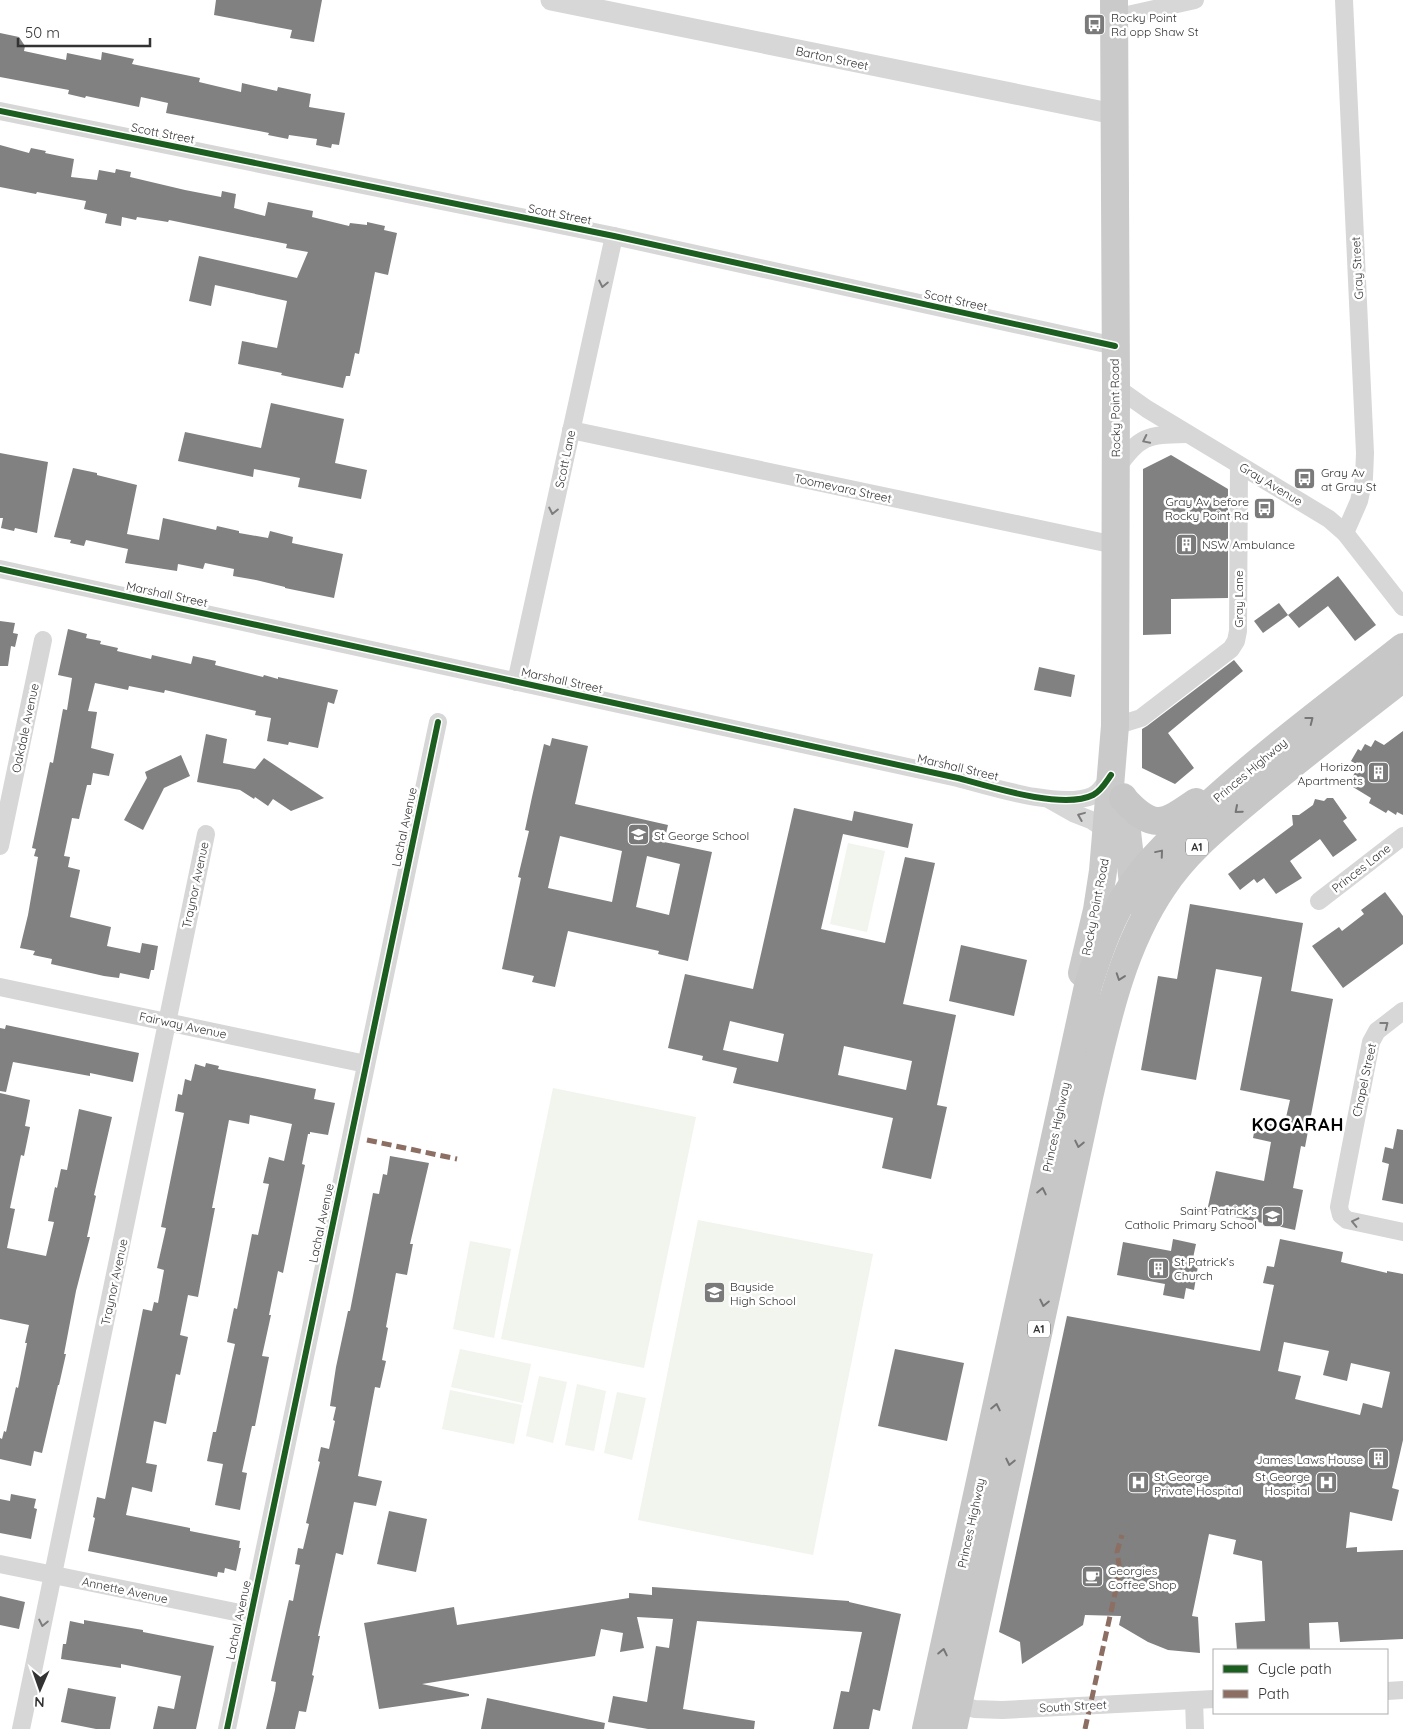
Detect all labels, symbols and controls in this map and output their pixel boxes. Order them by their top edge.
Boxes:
place label: Rocky Point Rd opp Shaw St [1111,10,1198,39]
bus stop icon: Rocky Point Rd opp Shaw St [1083,12,1107,36]
scale bar [18,15,150,47]
text: 50 m [25,23,60,42]
street label: Barton Street [794,43,870,73]
street label: Scott Street [130,119,196,147]
street label: Scott Street [527,200,593,228]
street label: Gray Street [1348,236,1366,300]
one-way arrow [598,279,609,288]
street label: Scott Street [923,286,989,314]
street label: Rocky Point Road [1107,358,1123,458]
street label: Scott Lane [552,428,579,489]
one-way arrow [1142,434,1151,444]
street label: Gray Avenue [1237,459,1306,509]
place label: Gray Av at Gray St [1321,465,1377,494]
bus stop icon: Gray Av at Gray St [1293,467,1317,491]
street label: Toomevara Street [793,470,893,506]
place label: Gray Av before Rocky Point Rd [1165,494,1249,523]
bus stop icon: Gray Av before Rocky Point Rd [1253,496,1277,520]
one-way arrow [548,506,559,515]
building icon: NSW Ambulance [1174,532,1198,556]
place label: NSW Ambulance [1202,537,1295,552]
street label: Gray Lane [1231,570,1246,628]
street label: Marshall Street [125,578,209,610]
street label: Marshall Street [520,664,604,696]
street label: Oakdale Avenue [8,682,42,774]
one-way arrow [1304,718,1313,726]
street label: Princes Highway [1210,735,1290,805]
street label: Marshall Street [916,750,1000,784]
place label: Horizon Apartments [1297,759,1363,788]
building icon: Horizon Apartments [1367,761,1391,785]
street label: Lachal Avenue [388,786,420,868]
one-way arrow [1234,804,1243,813]
one-way arrow [1077,812,1086,822]
school or university icon: St George School [626,823,650,847]
place label: St George School [654,828,749,843]
road number: A1 [1186,839,1208,856]
street label: Traynor Avenue [178,840,212,930]
street label: Princes Lane [1329,840,1394,896]
one-way arrow [1154,849,1163,858]
street label: Rocky Point Road [1078,857,1112,957]
one-way arrow [1116,972,1126,981]
street label: Fairway Avenue [138,1008,228,1042]
one-way arrow [1379,1022,1388,1031]
street label: Chapel Street [1349,1042,1379,1118]
street label: Princes Highway [1039,1081,1073,1173]
district label: KOGARAH [1252,1113,1344,1136]
one-way arrow [1074,1140,1084,1149]
street label: Lachal Avenue [305,1182,337,1264]
one-way arrow [1037,1187,1047,1196]
place label: Saint Patrick’s Catholic Primary School [1125,1203,1257,1232]
school or university icon: Saint Patrick’s Catholic Primary School [1261,1205,1285,1229]
one-way arrow [1351,1217,1360,1228]
street label: Traynor Avenue [97,1237,131,1327]
place label: St Patrick’s Church [1174,1254,1235,1283]
building icon: St Patrick’s Church [1146,1256,1170,1280]
place label: Bayside High School [730,1279,796,1308]
school or university icon: Bayside High School [702,1281,726,1305]
one-way arrow [1039,1299,1050,1307]
road number: A1 [1028,1320,1050,1338]
one-way arrow [990,1402,1001,1411]
building icon: James Laws House [1367,1447,1391,1471]
place label: James Laws House [1256,1452,1363,1467]
one-way arrow [1005,1457,1016,1466]
place label: St George Private Hospital [1154,1469,1241,1498]
place label: St George Hospital [1255,1469,1310,1498]
hospital icon: St George Private Hospital [1126,1471,1150,1495]
hospital icon: St George Hospital [1314,1471,1338,1495]
street label: Princes Highway [954,1477,988,1569]
place label: Georgies Coffee Shop [1108,1563,1177,1592]
cafe icon: Georgies Coffee Shop [1080,1565,1104,1589]
street label: Annette Avenue [81,1574,170,1606]
street label: Lachal Avenue [222,1579,254,1661]
one-way arrow [38,1618,49,1627]
one-way arrow [937,1648,948,1657]
legend [1213,1649,1388,1714]
text: Cycle path [1258,1659,1332,1678]
north arrow [15,1664,65,1714]
text: Path [1258,1684,1290,1703]
text: N [34,1693,45,1711]
street label: South Street [1039,1697,1107,1715]

